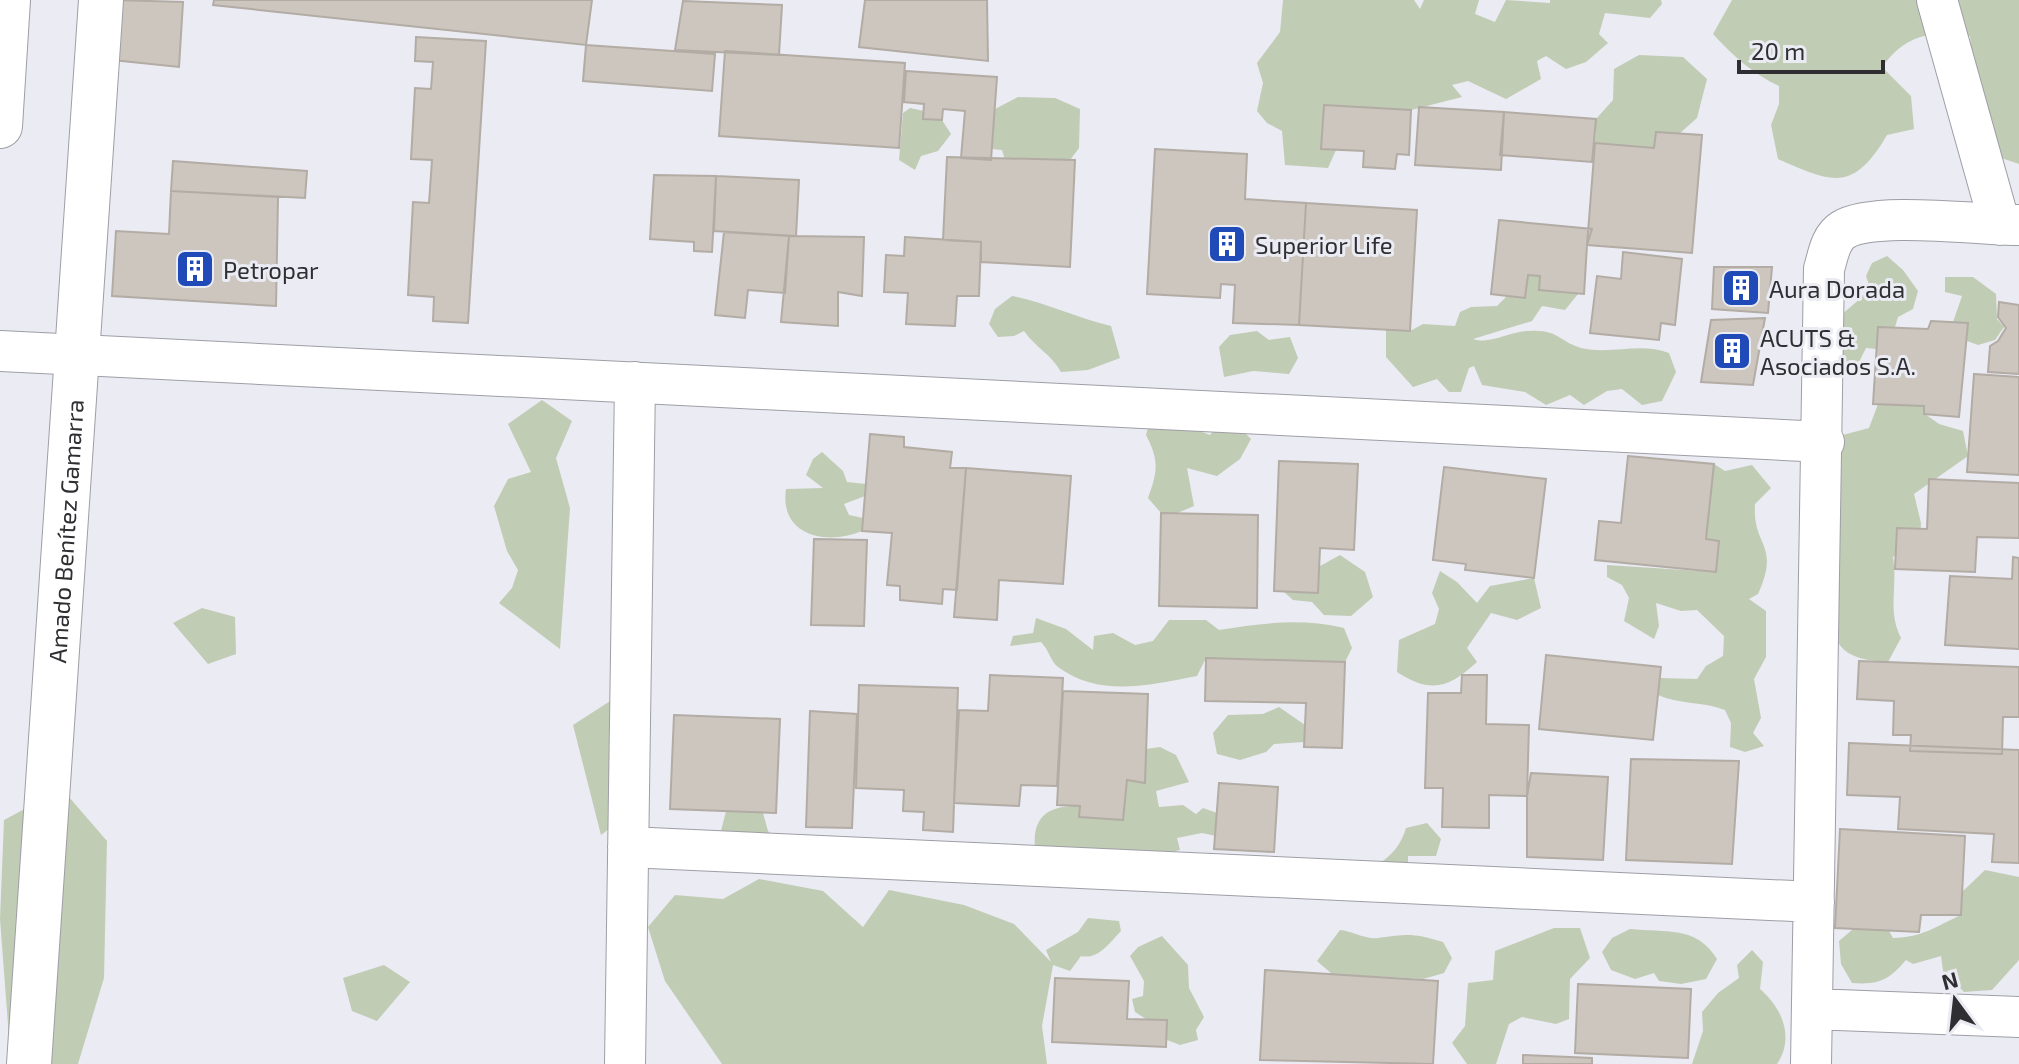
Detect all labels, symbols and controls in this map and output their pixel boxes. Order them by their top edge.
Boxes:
scale bar [1739,24,1883,74]
text: 20 m [1751,36,1805,65]
building icon: Superior Life [1206,223,1248,265]
place label: Superior Life [1255,230,1393,259]
building icon: Petropar [174,248,216,290]
place label: Petropar [223,255,319,284]
building icon: Aura Dorada [1720,267,1762,309]
place label: Aura Dorada [1769,274,1905,303]
place label: ACUTS & Asociados S.A. [1760,323,1916,380]
building icon: ACUTS & Asociados S.A. [1711,330,1753,372]
street label: Amado Benítez Gamarra [42,398,88,664]
north arrow [1915,960,1995,1040]
text: N [1939,965,1961,994]

